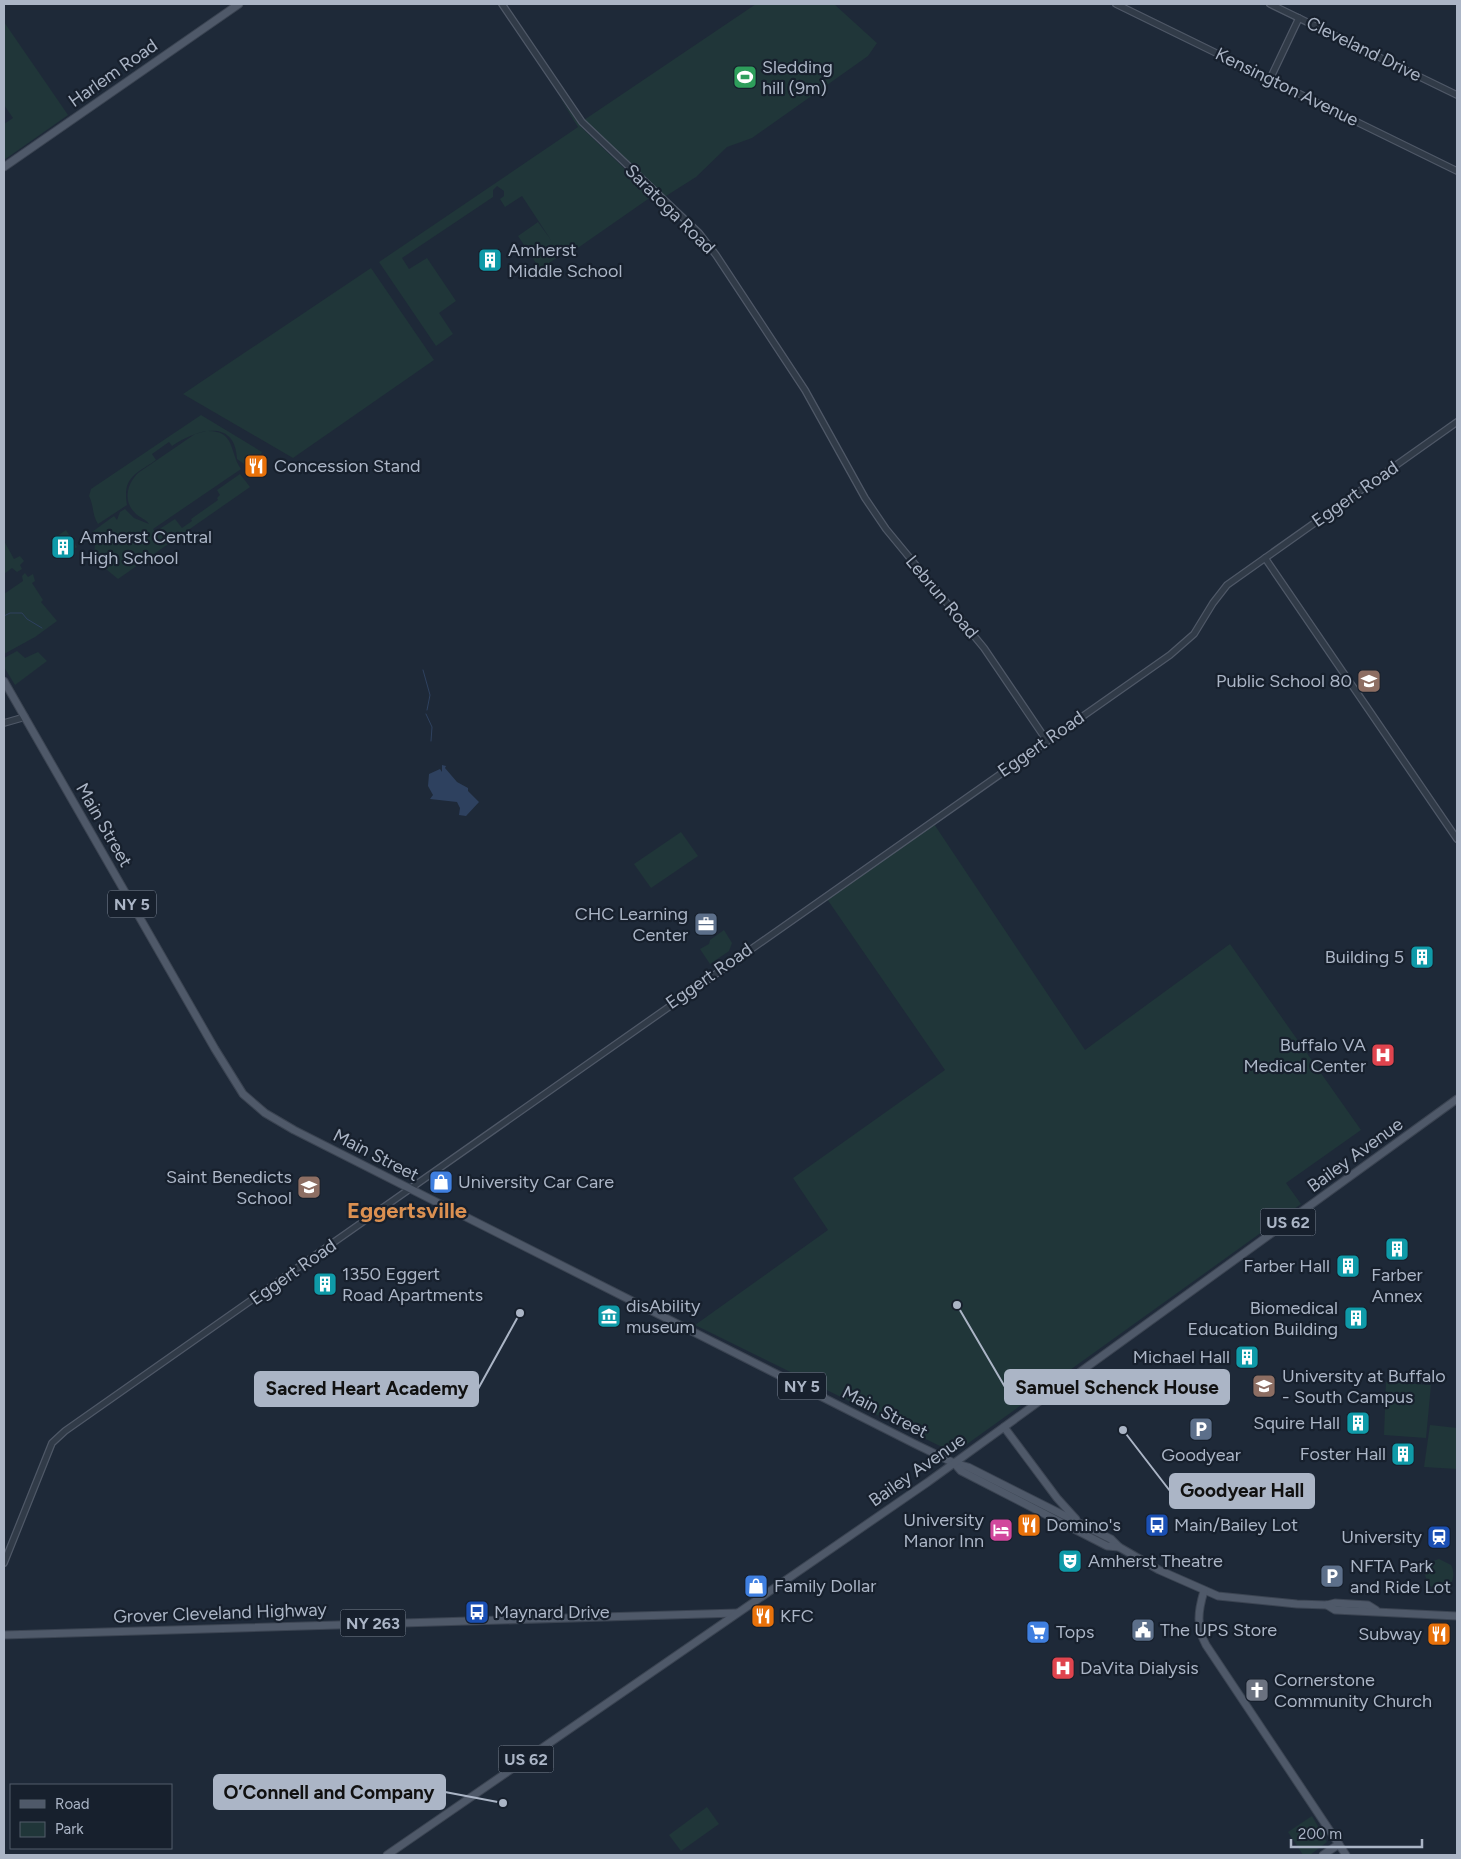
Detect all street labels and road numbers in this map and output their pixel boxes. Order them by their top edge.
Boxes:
street label: Cleveland Drive [1303,12,1425,86]
street label: Harlem Road [64,34,162,112]
street label: Kensington Avenue [1212,43,1362,131]
street label: Saratoga Road [620,159,720,259]
street label: Eggert Road [1308,456,1402,532]
street label: Lebrun Road [901,551,983,643]
street label: Eggert Road [994,706,1088,782]
street label: Main Street [71,779,137,871]
road number: NY 5 [108,891,156,918]
street label: Eggert Road [662,938,756,1014]
street label: Bailey Avenue [1303,1113,1407,1197]
street label: Main Street [329,1124,423,1186]
road number: US 62 [1260,1208,1316,1236]
street label: Eggert Road [246,1234,340,1310]
road number: NY 5 [778,1372,826,1400]
street label: Main Street [838,1381,932,1443]
street label: Bailey Avenue [865,1429,970,1511]
street label: Grover Cleveland Highway [113,1598,328,1628]
road number: NY 263 [340,1610,406,1636]
road number: US 62 [498,1746,554,1772]

